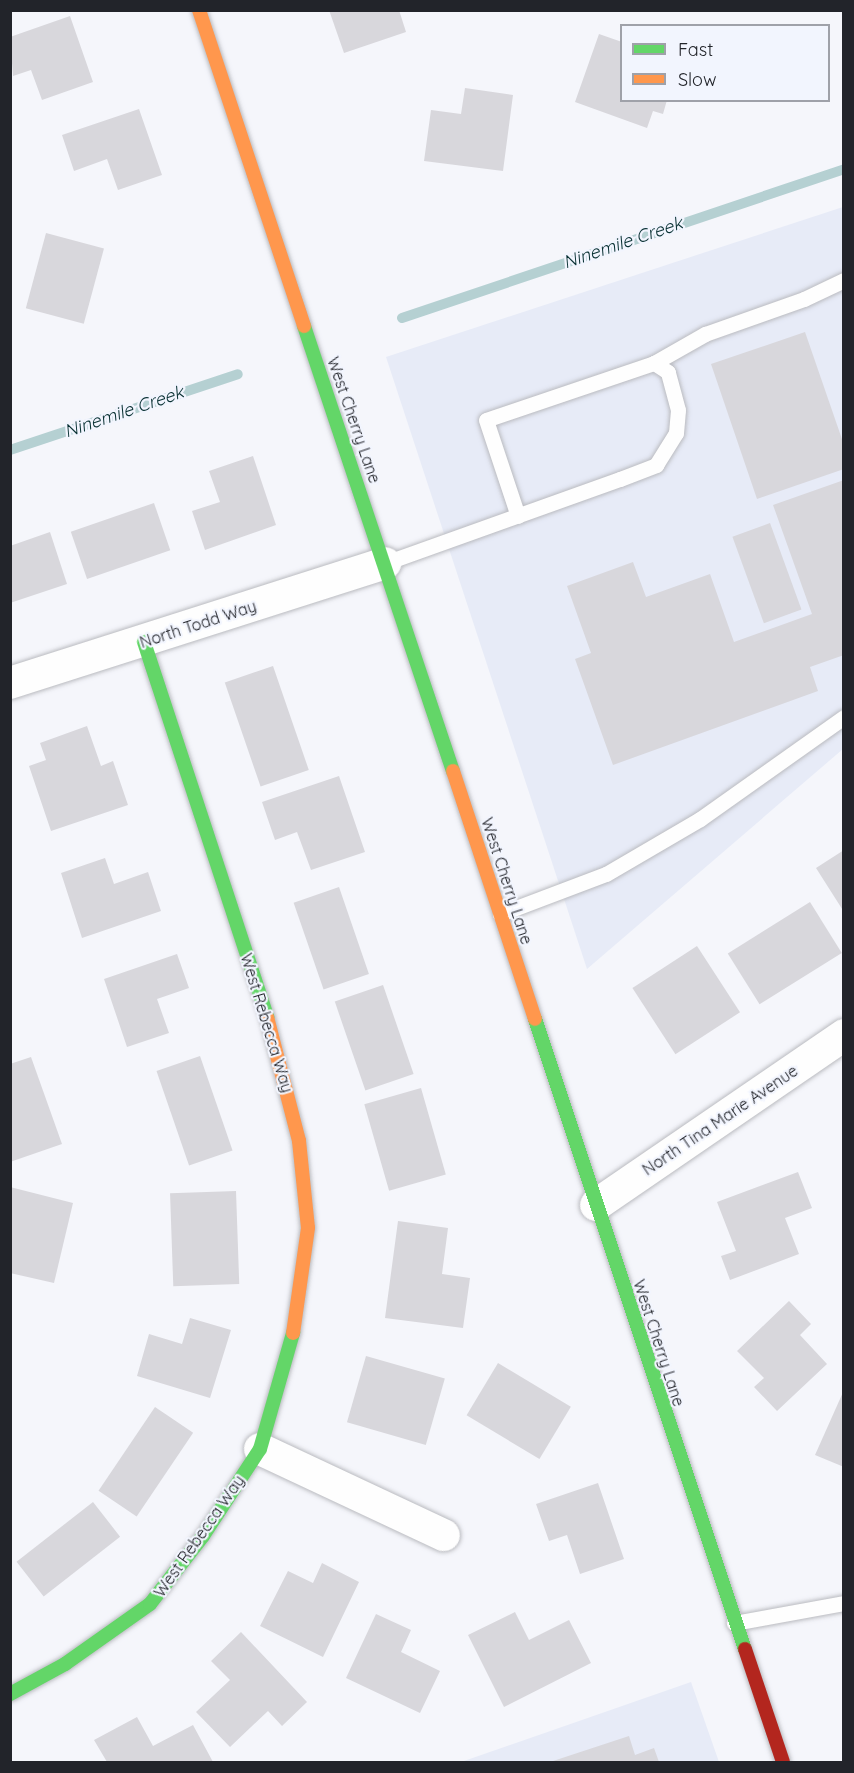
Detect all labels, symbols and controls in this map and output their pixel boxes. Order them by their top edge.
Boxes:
legend [620,24,830,102]
text: Fast [678,38,713,61]
text: Slow [678,68,716,91]
water label: Ninemile Creek [560,212,686,274]
street label: West Cherry Lane [323,354,385,486]
water label: Ninemile Creek [61,381,187,443]
street label: North Todd Way [137,596,259,652]
street label: West Cherry Lane [477,815,537,947]
street label: West Rebecca Way [237,951,297,1095]
street label: North Tina Marie Avenue [639,1061,801,1179]
street label: West Cherry Lane [629,1277,689,1409]
street label: West Rebecca Way [150,1471,248,1601]

